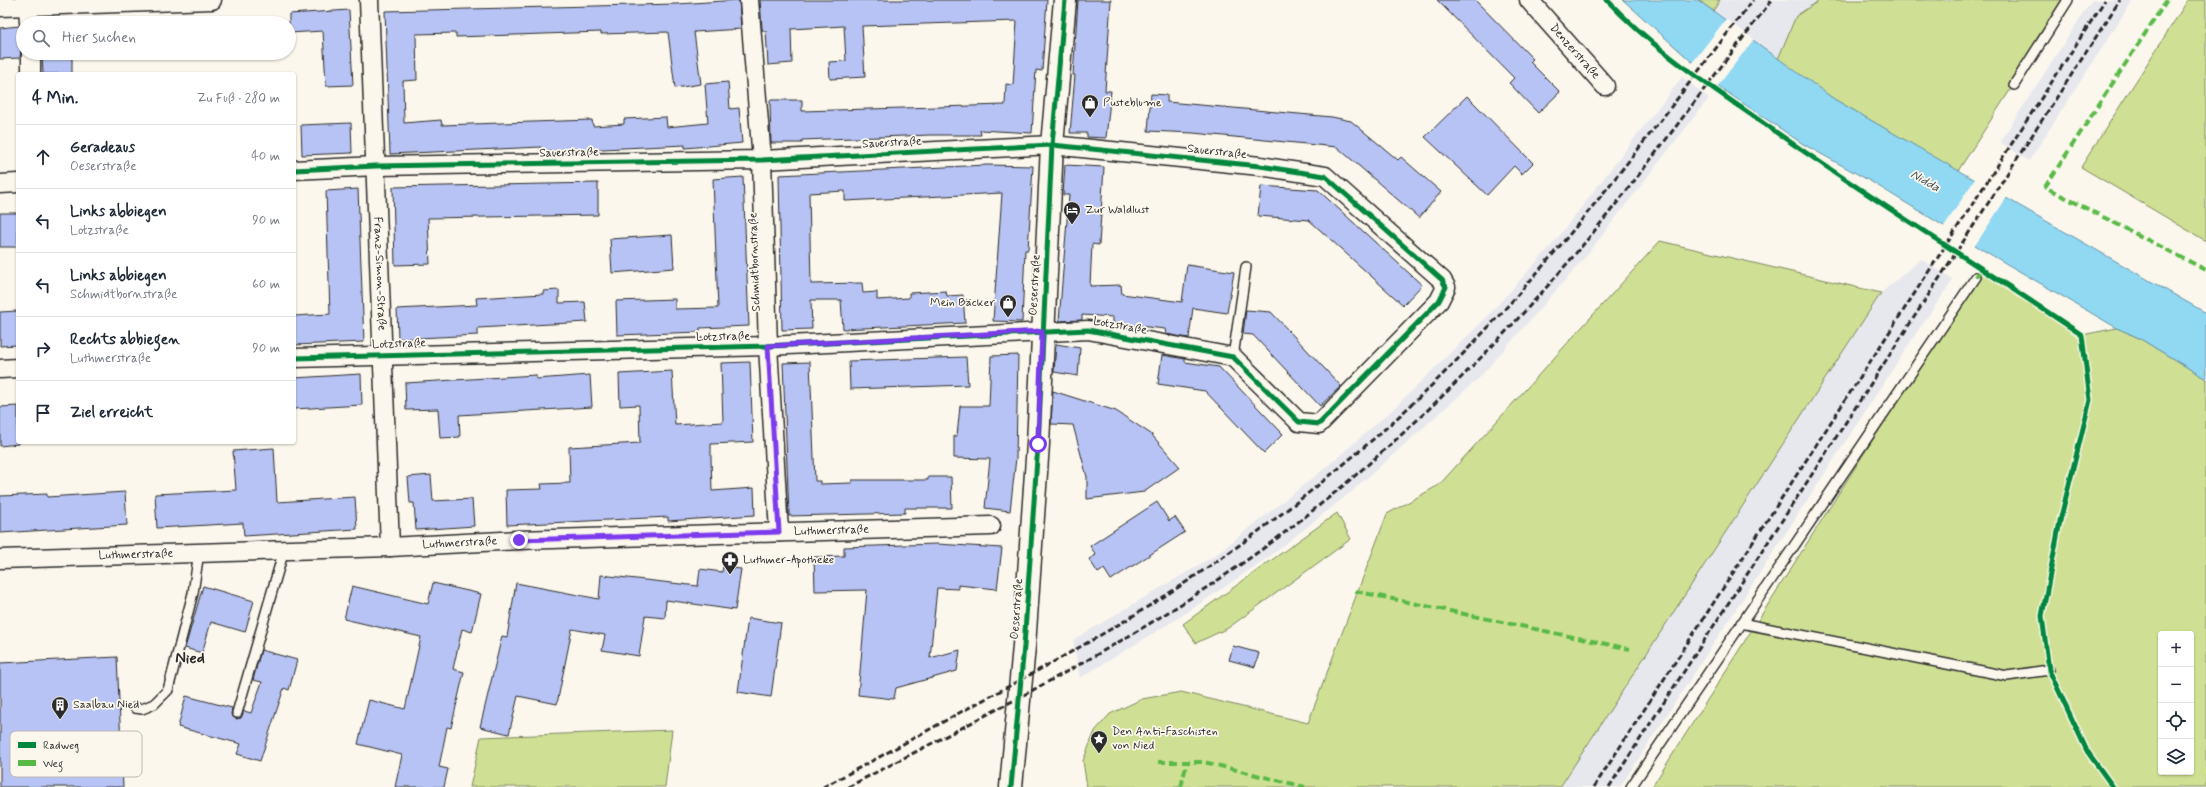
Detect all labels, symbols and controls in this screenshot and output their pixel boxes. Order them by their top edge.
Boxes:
search box [16,16,296,60]
street label: Denzerstraße [1546,21,1604,83]
icon: search [30,27,52,49]
text: Hier suchen [62,28,136,48]
text: 4 Min. [32,87,78,109]
text: Zu Fuß · 280 m [197,90,280,107]
shop icon: Pusteblume [1080,93,1100,118]
place label: Pusteblume [1103,95,1162,111]
street label: Sauerstraße [862,133,922,153]
text: Geradeaus [70,138,135,158]
street label: Sauerstraße [1186,141,1248,163]
street label: Sauerstraße [539,144,599,162]
icon: ahead [32,146,54,168]
text: 40 m [251,148,280,165]
text: Oeserstraße [70,158,137,175]
water label: Nidda [1907,166,1943,196]
hotel icon: Zur Waldlust [1062,200,1082,225]
text: Links abbiegen [70,202,167,222]
place label: Zur Waldlust [1085,202,1150,218]
icon: left [32,210,54,232]
text: 90 m [252,212,280,229]
street label: Schmidtbornstraße [745,212,765,312]
street label: Franz-Simon-Straße [369,216,390,331]
text: Lotzstraße [70,222,129,239]
street label: Oeserstraße [1025,254,1045,316]
text: Links abbiegen [70,266,167,286]
icon: left [32,274,54,296]
text: 60 m [252,276,280,293]
text: Schmidtbornstraße [70,286,177,303]
shop icon: Mein Bäcker [998,293,1018,318]
place label: Mein Bäcker [930,295,995,311]
street label: Lotzstraße [1092,313,1148,339]
street label: Lotzstraße [696,329,750,345]
text: Rechts abbiegen [70,330,180,350]
street label: Lotzstraße [372,335,426,353]
icon: right [32,338,54,360]
text: 90 m [252,340,280,357]
text: Luthmerstraße [70,350,151,367]
icon: arrive [32,402,54,424]
text: Ziel erreicht [70,403,153,423]
route start [1029,435,1047,453]
street label: Luthmerstraße [794,522,869,540]
route end [510,531,528,549]
street label: Luthmerstraße [422,533,498,553]
street label: Luthmerstraße [98,546,174,564]
pharmacy icon: Luthmer-Apotheke [720,550,740,575]
place label: Luthmer-Apotheke [743,552,834,568]
street label: Oeserstraße [1007,578,1027,640]
map controls [2158,631,2194,775]
button: + [2158,631,2194,667]
district label: Nied [175,648,205,669]
button: − [2158,667,2194,703]
building icon: Saalbau Nied [50,695,70,720]
place label: Saalbau Nied [73,697,139,713]
button: locate [2158,703,2194,739]
place label: Den Anti-Faschisten von Nied [1112,724,1218,754]
place icon: Den Anti-Faschisten von Nied [1089,729,1109,754]
legend [10,731,142,777]
text: Radweg [43,739,79,753]
button: layers [2158,739,2194,775]
text: Weg [43,757,63,773]

